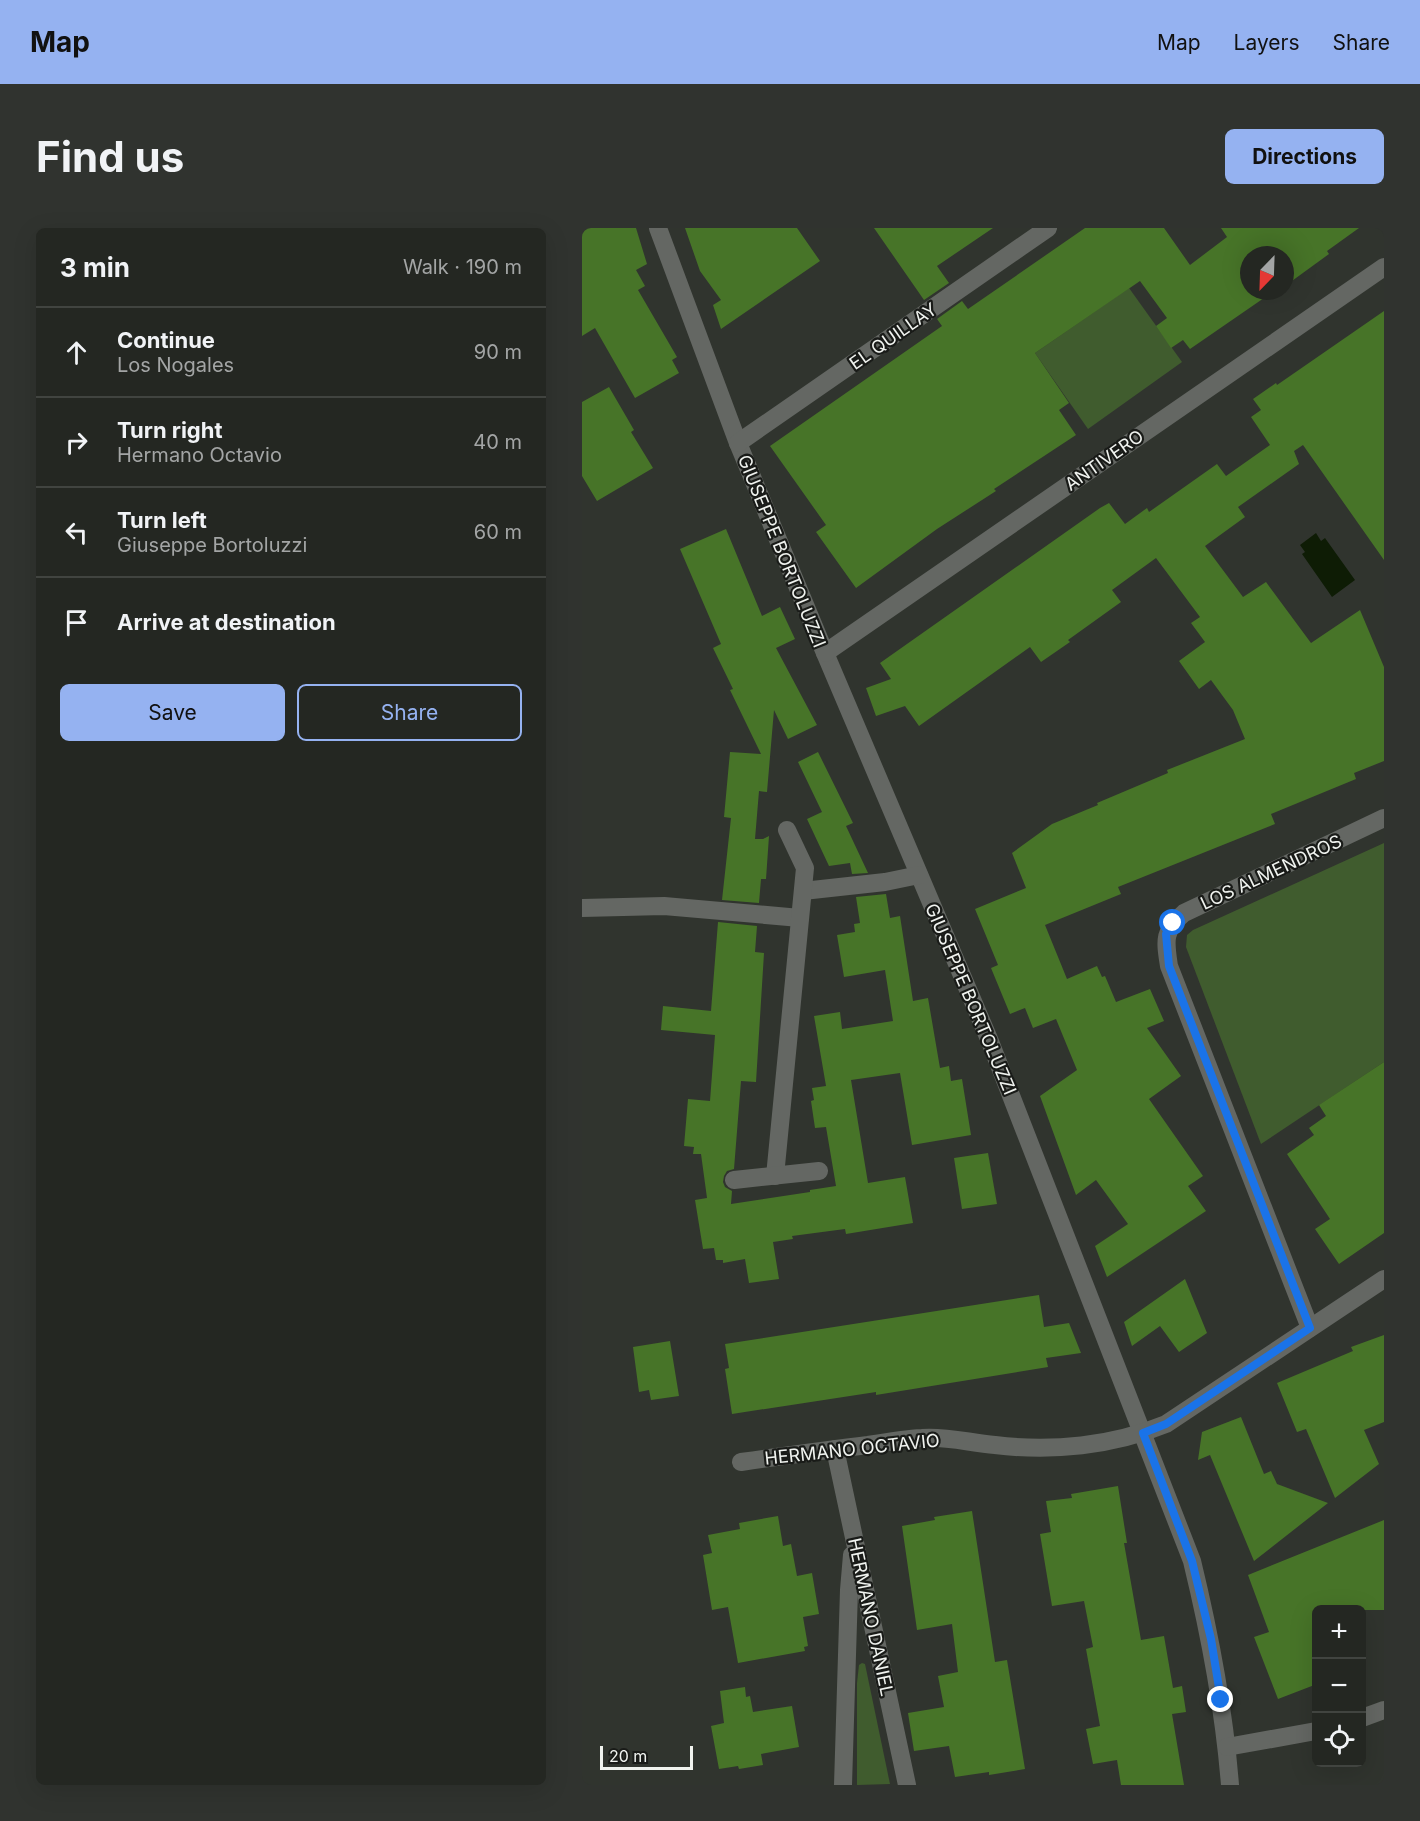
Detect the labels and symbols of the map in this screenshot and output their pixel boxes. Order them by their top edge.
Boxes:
north arrow [1240,246,1294,300]
street label: EL QUILLAY [845,298,941,374]
street label: ANTIVERO [1061,425,1147,495]
street label: GIUSEPPE BORTOLUZZI [734,452,830,650]
street label: LOS ALMENDROS [1197,830,1345,914]
street label: GIUSEPPE BORTOLUZZI [921,900,1021,1098]
route start [1159,909,1185,935]
street label: HERMANO OCTAVIO [763,1429,941,1469]
street label: HERMANO DANIEL [844,1536,898,1698]
route end [1207,1686,1233,1712]
scale bar [600,1743,693,1770]

